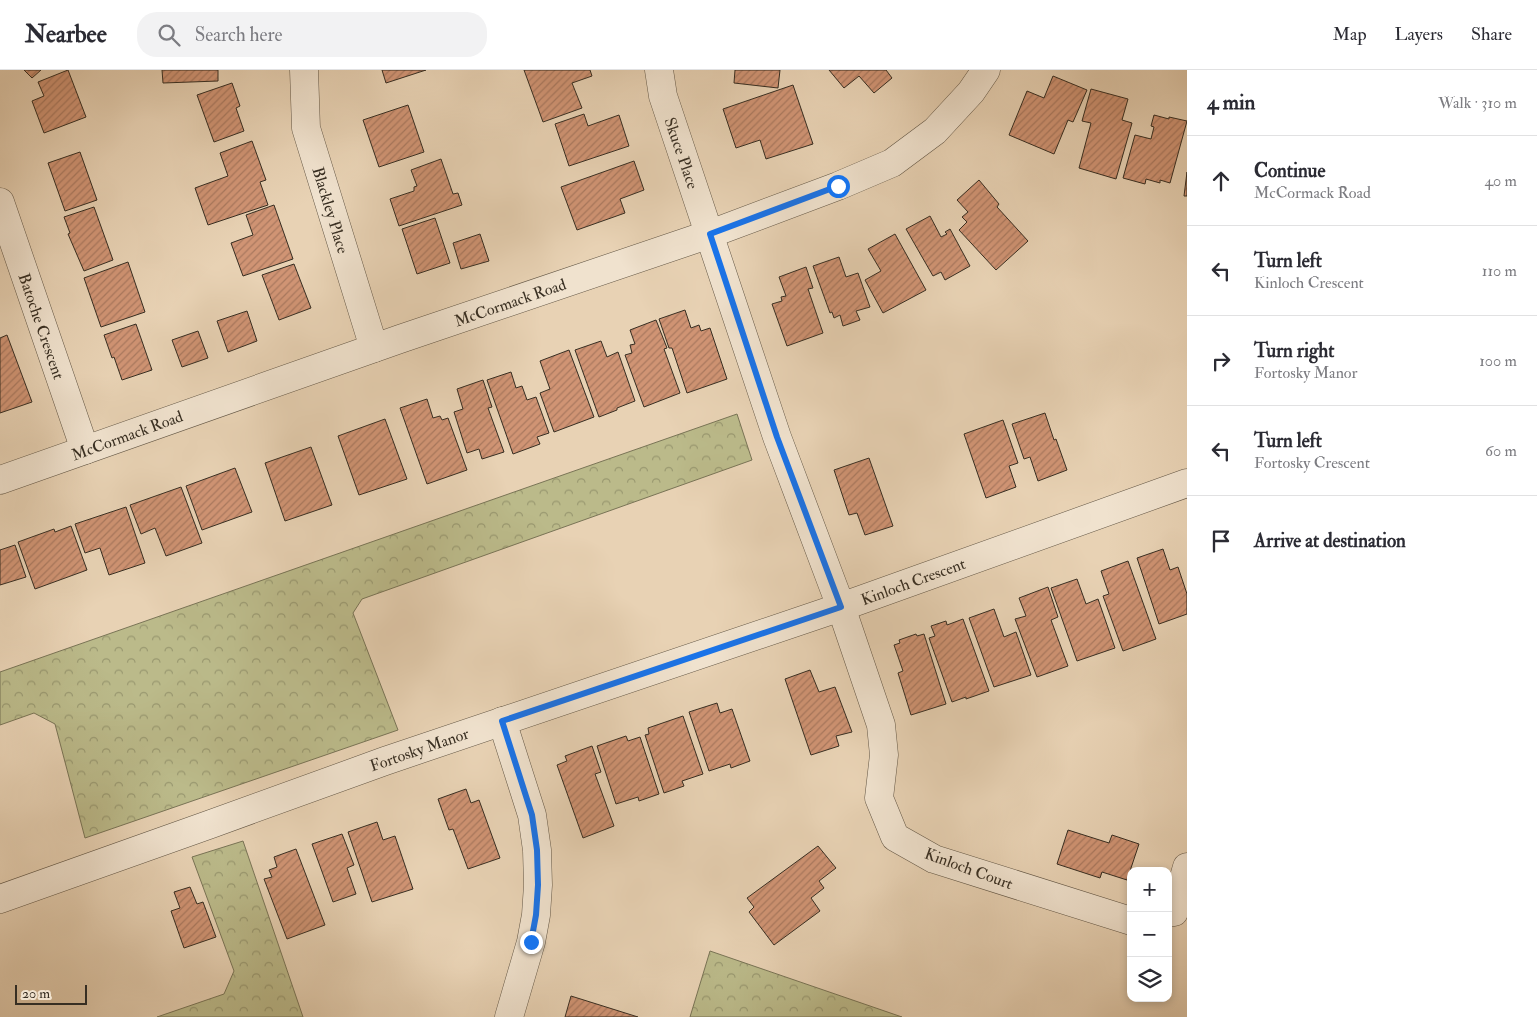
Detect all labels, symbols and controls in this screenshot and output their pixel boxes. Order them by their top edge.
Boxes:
search box [137,12,487,57]
text: Nearbee [25,19,107,50]
icon: search [155,21,183,49]
text: Search here [195,23,282,47]
text: Map [1333,23,1367,46]
text: Layers [1395,23,1443,46]
text: Share [1471,23,1512,46]
text: 4 min [1207,89,1255,116]
text: Walk · 310 m [1438,93,1517,113]
street label: Skuce Place [659,115,703,192]
text: Continue [1254,159,1325,183]
street label: Blackley Place [307,165,353,256]
icon: ahead [1207,167,1235,195]
text: 40 m [1484,171,1517,191]
route start [827,175,850,198]
text: McCormack Road [1254,183,1371,203]
text: Turn left [1254,249,1322,273]
icon: left [1207,257,1235,285]
text: 110 m [1482,261,1517,281]
street label: Batoche Crescent [14,271,69,382]
text: Kinloch Crescent [1254,273,1364,293]
street label: McCormack Road [452,274,569,331]
text: Turn right [1254,339,1334,363]
icon: right [1207,347,1235,375]
text: 100 m [1479,351,1517,371]
text: Fortosky Manor [1254,363,1358,383]
street label: McCormack Road [69,407,186,465]
text: Turn left [1254,429,1322,453]
icon: left [1207,437,1235,465]
text: 60 m [1485,441,1517,461]
text: Fortosky Crescent [1254,453,1370,473]
icon: arrive [1207,527,1235,555]
text: Arrive at destination [1254,529,1406,553]
street label: Kinloch Crescent [858,554,968,610]
street label: Fortosky Manor [367,724,472,776]
street label: Kinloch Court [922,844,1016,894]
map controls [1127,867,1172,1002]
button: + [1127,867,1172,912]
button: − [1127,912,1172,957]
route end [520,931,543,954]
button: layers [1127,957,1172,1002]
scale bar [15,982,88,1005]
text: 20 m [22,985,50,1002]

